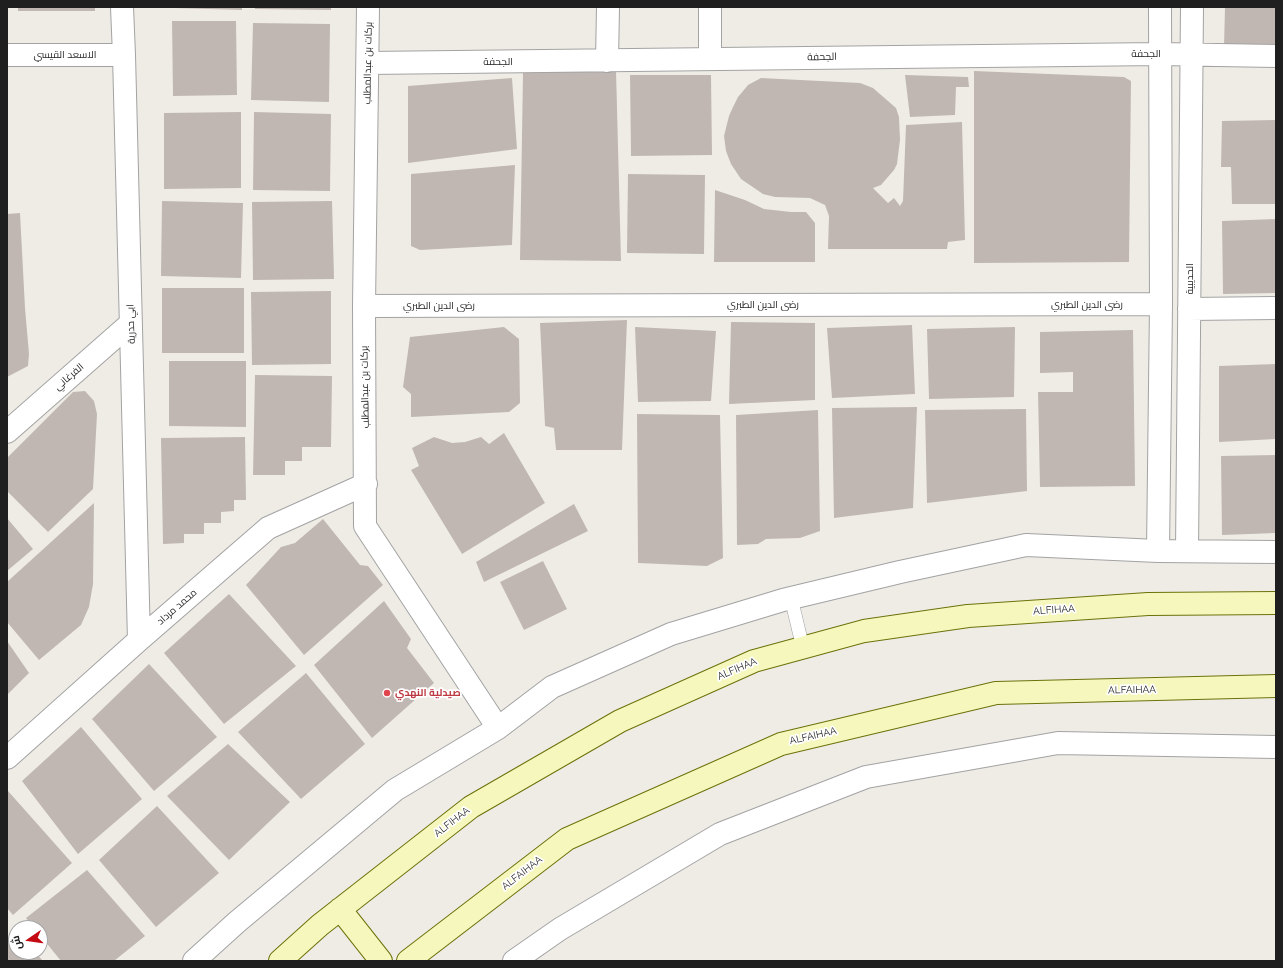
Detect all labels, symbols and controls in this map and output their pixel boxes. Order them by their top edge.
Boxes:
street label: بركات بن عبدالمطلب [361,22,375,104]
street label: الجحفة [1131,48,1161,60]
street label: الاسعد القيسي [34,49,96,61]
street label: الجحفة [807,51,837,63]
street label: الجحفة [483,56,513,68]
street label: الحديبية [1184,263,1196,295]
street label: رضى الدين الطبري [727,299,799,311]
street label: رضى الدين الطبري [1051,299,1123,311]
street label: رضى الدين الطبري [403,300,475,312]
street label: ابي حدرية [124,304,138,344]
street label: بركات بن عبدالمطلب [358,346,372,428]
street label: الفرغاني [52,361,86,393]
street label: محمد مرداد [155,586,199,628]
street label: ALFIHAA [1033,603,1075,617]
street label: ALFIHAA [715,655,759,683]
street label: ALFAIHAA [1108,684,1156,696]
place label: صيدلية النهدي [395,687,461,699]
marker: صيدلية النهدي [382,688,392,698]
street label: ALFAIHAA [788,725,838,747]
street label: ALFIHAA [432,804,472,840]
street label: ALFAIHAA [499,853,545,893]
north arrow [8,920,48,960]
text: ش [9,934,25,951]

